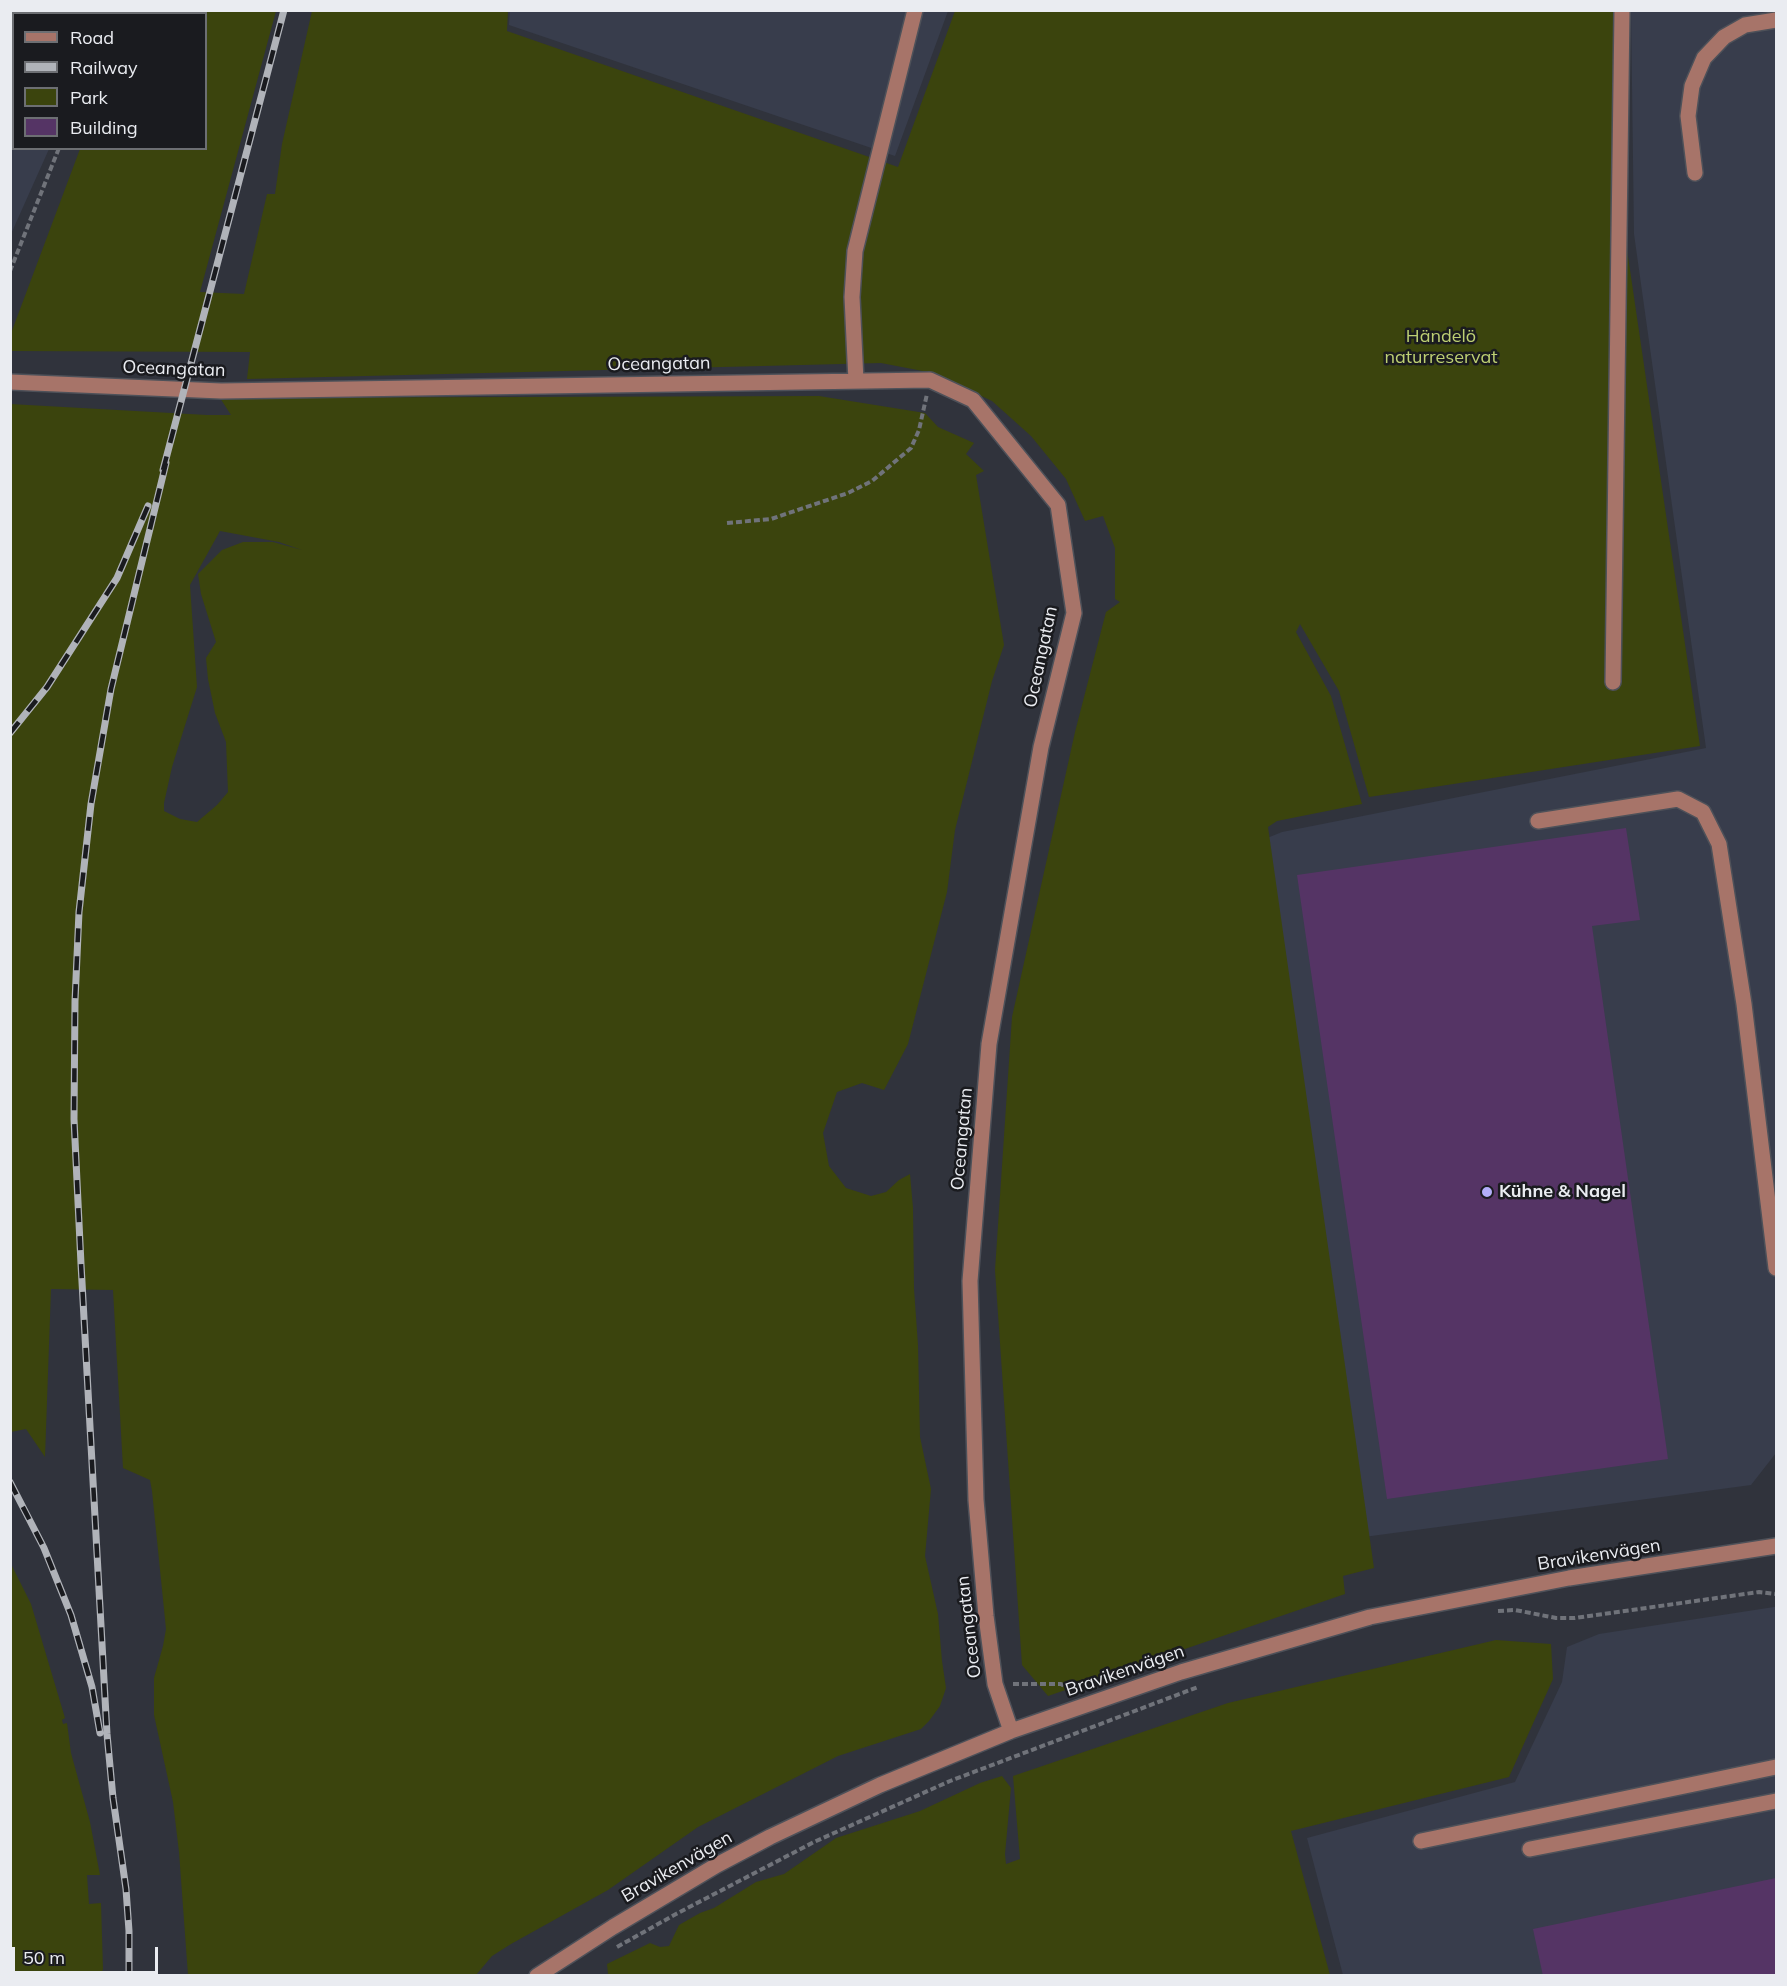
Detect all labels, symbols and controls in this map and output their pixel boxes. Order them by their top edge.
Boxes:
legend [12,12,207,150]
text: Road [70,26,114,49]
text: Railway [70,56,138,79]
text: Park [70,86,108,109]
text: Building [70,116,138,139]
park label: Händelö naturreservat [1384,326,1498,368]
street label: Oceangatan [607,352,711,376]
street label: Oceangatan [122,356,226,382]
street label: Oceangatan [1020,604,1062,710]
street label: Oceangatan [947,1087,977,1191]
place label: Kühne & Nagel [1499,1181,1626,1203]
marker: Kühne & Nagel [1480,1185,1494,1199]
street label: Bravikenvägen [1536,1535,1662,1575]
street label: Oceangatan [952,1575,986,1679]
street label: Bravikenvägen [1063,1641,1187,1701]
street label: Bravikenvägen [618,1827,736,1907]
scale bar [15,1935,160,1973]
text: 50 m [23,1946,65,1969]

